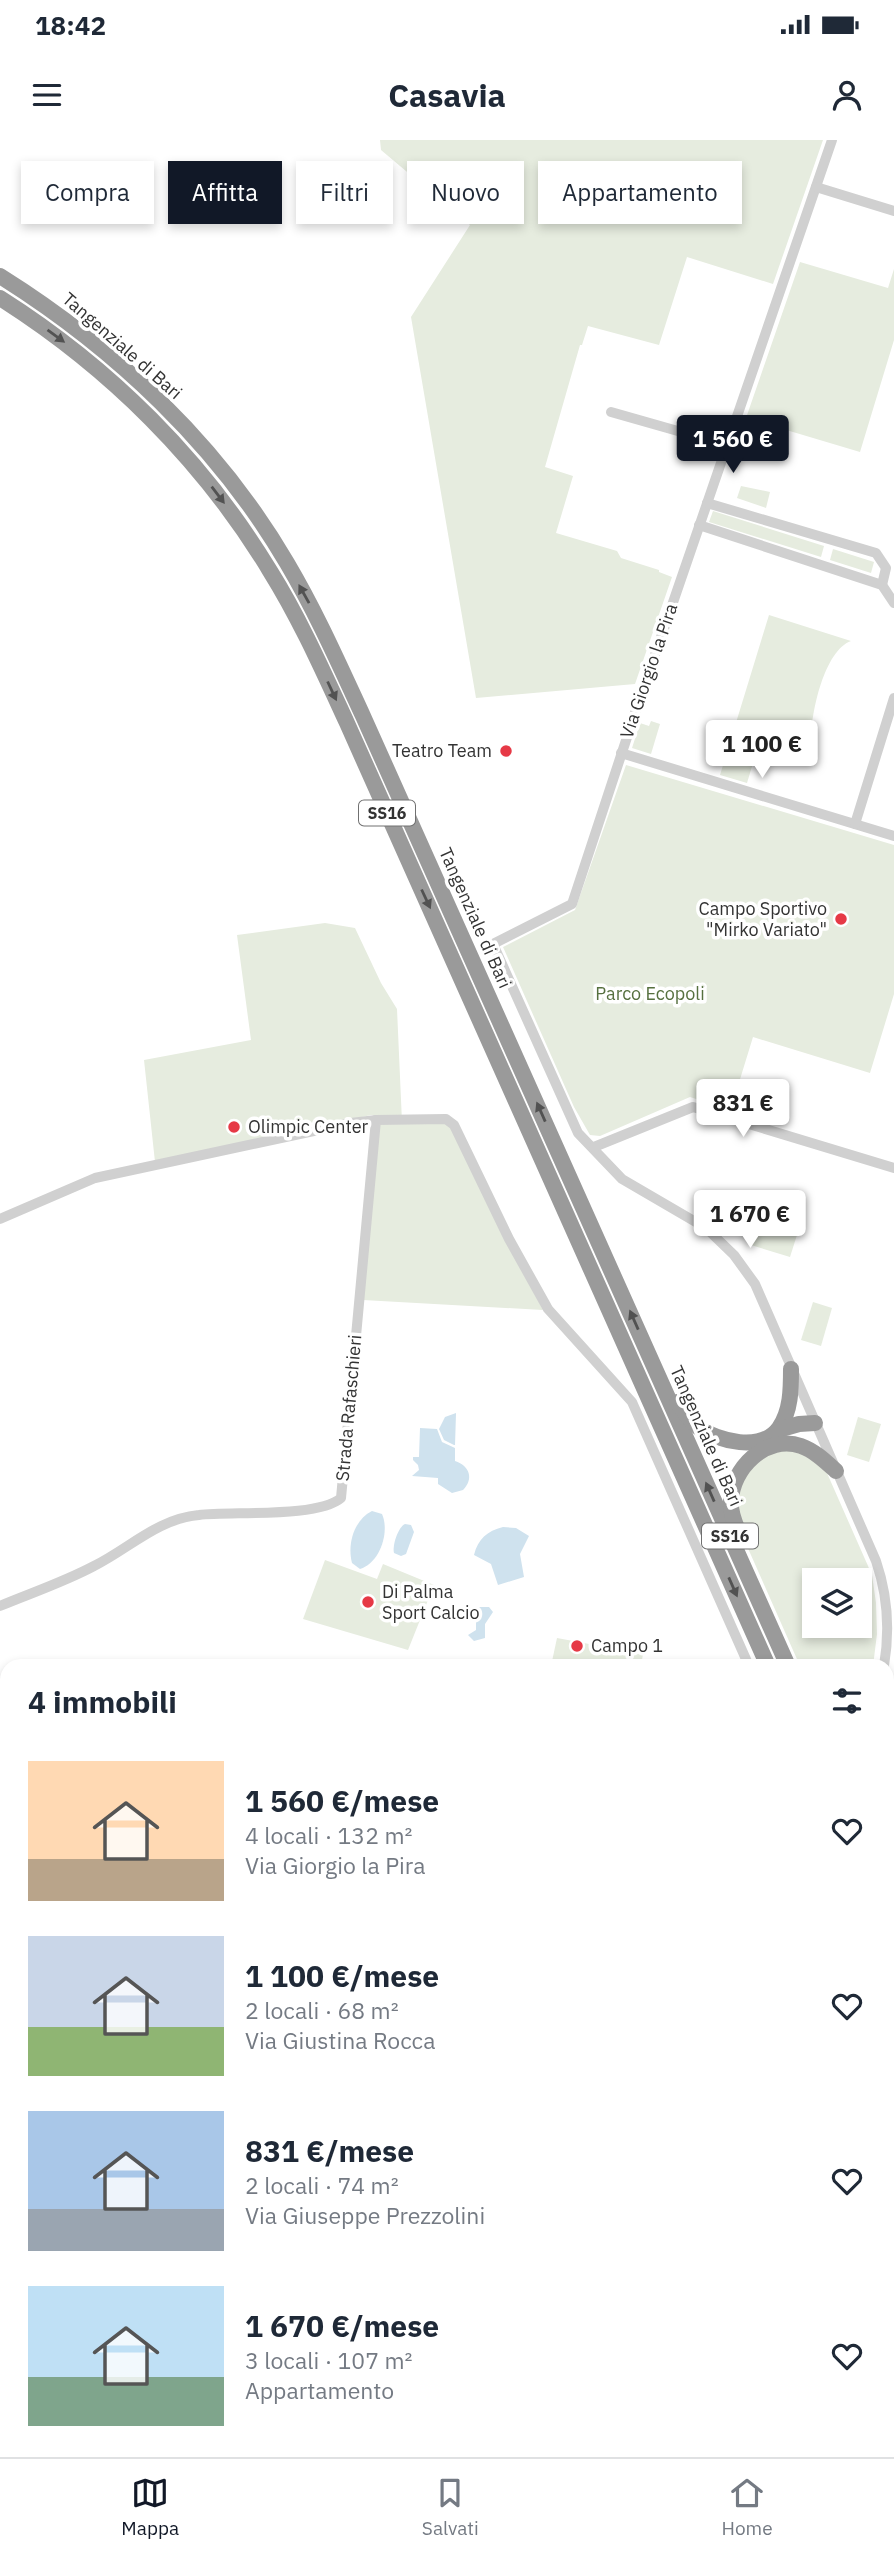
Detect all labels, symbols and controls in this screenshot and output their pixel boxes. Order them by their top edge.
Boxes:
text: 18:42 [35,8,106,42]
text: Casavia [388,74,506,116]
icon: menu [28,76,66,114]
icon: person [828,76,866,114]
chip: Compra [21,161,154,224]
chip: Affitta [168,161,282,224]
chip: Filtri [296,161,393,224]
chip: Nuovo [407,161,524,224]
chip: Appartamento [538,161,742,224]
street label: Tangenziale di Bari [58,287,187,404]
one-way arrow [47,329,66,343]
pin: 1 560 € [668,416,798,475]
text: 1 560 € [693,423,773,453]
one-way arrow [210,486,225,504]
one-way arrow [298,584,310,603]
street label: Via Giorgio la Pira [615,600,683,741]
one-way arrow [326,681,338,701]
pin: 1 100 € [697,720,827,780]
text: 1 100 € [722,728,802,758]
place label: Teatro Team [392,739,492,762]
marker: Teatro Team [498,743,514,759]
road number: SS16 [359,800,415,826]
street label: Tangenziale di Bari [434,844,517,992]
one-way arrow [420,889,431,909]
place label: Campo Sportivo "Mirko Variato" [698,897,827,941]
marker: Campo Sportivo "Mirko Variato" [833,911,849,927]
park label: Parco Ecopoli [595,982,705,1005]
pin: 831 € [694,1080,792,1139]
text: 831 € [712,1087,774,1117]
one-way arrow [535,1102,546,1123]
place label: Olimpic Center [248,1115,369,1138]
marker: Olimpic Center [226,1119,242,1135]
pin: 1 670 € [685,1190,815,1250]
text: 1 670 € [710,1198,790,1228]
one-way arrow [628,1310,640,1330]
street label: Strada Rafaschieri [331,1334,366,1482]
street label: Tangenziale di Bari [665,1362,748,1510]
one-way arrow [704,1482,716,1502]
road number: SS16 [702,1524,758,1548]
map controls [802,1568,872,1638]
button: layers [802,1568,872,1638]
one-way arrow [728,1576,739,1597]
place label: Di Palma Sport Calcio [382,1580,480,1624]
marker: Di Palma Sport Calcio [360,1594,376,1610]
place label: Campo 1 [591,1634,663,1657]
marker: Campo 1 [569,1638,585,1654]
text: 4 immobili [28,1682,177,1721]
icon: filters [828,1682,866,1720]
text: 1 560 €/mese [245,1781,439,1820]
icon: home [84,1789,168,1873]
icon: heart [828,1812,866,1850]
text: 4 locali · 132 m² [245,1820,412,1850]
text: Via Giorgio la Pira [245,1850,425,1880]
text: 1 100 €/mese [245,1956,439,1995]
icon: home [84,1964,168,2048]
icon: heart [828,1987,866,2025]
text: 2 locali · 68 m² [245,1995,399,2025]
text: Via Giustina Rocca [245,2025,435,2055]
text: 831 €/mese [245,2131,414,2170]
icon: home [84,2139,168,2223]
icon: heart [828,2162,866,2200]
text: 2 locali · 74 m² [245,2170,399,2200]
text: Via Giuseppe Prezzolini [245,2200,485,2230]
text: 1 670 €/mese [245,2306,439,2345]
icon: home [84,2314,168,2398]
icon: heart [828,2337,866,2375]
text: 3 locali · 107 m² [245,2345,412,2375]
text: Appartamento [245,2375,394,2405]
tab: Mappa [121,2474,179,2540]
tab: Salvati [422,2474,479,2540]
tab: Home [722,2474,773,2540]

